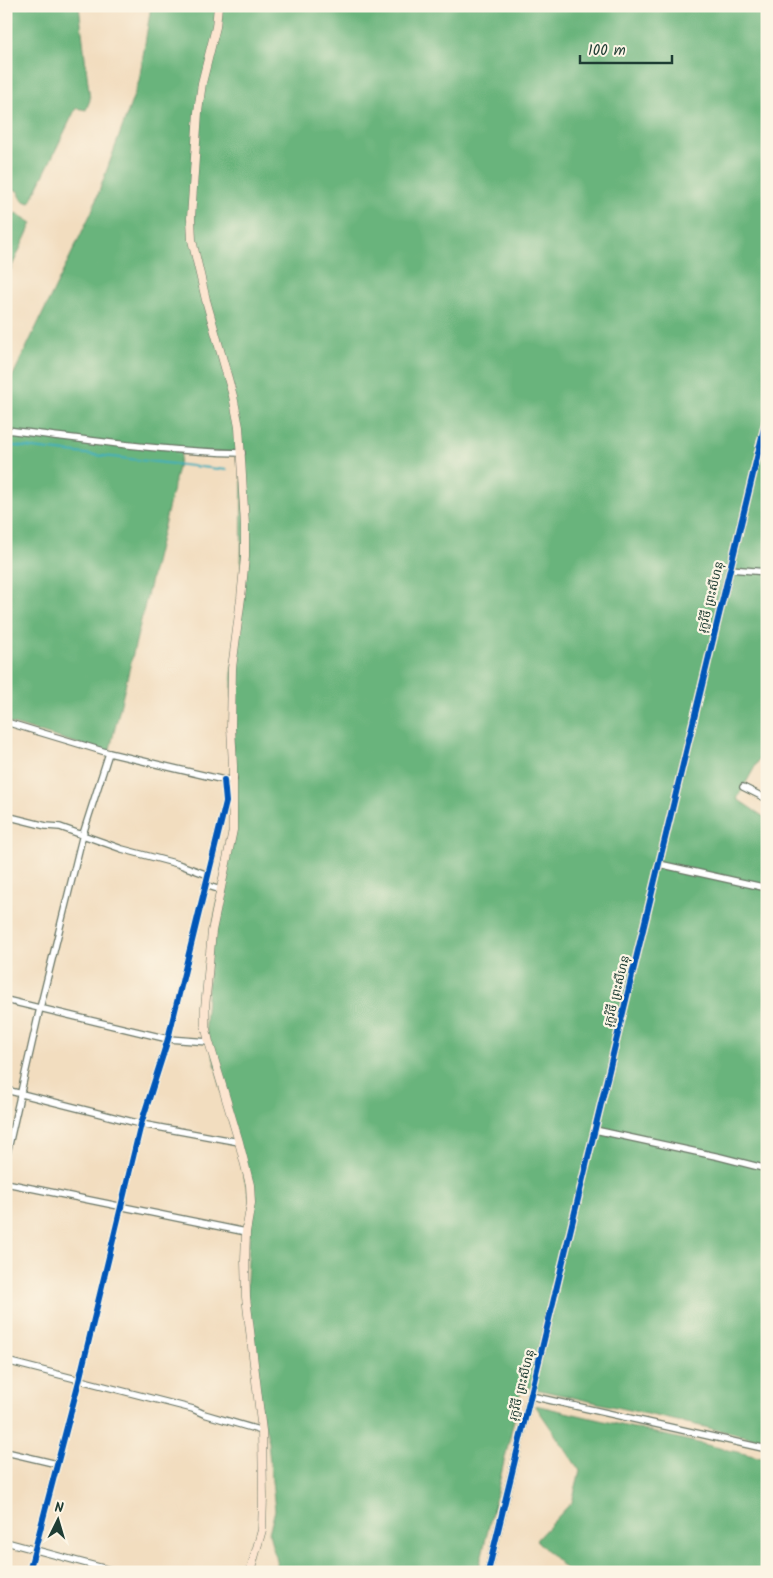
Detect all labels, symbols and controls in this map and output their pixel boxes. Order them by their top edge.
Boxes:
scale bar [580,32,673,64]
text: 100 m [588,39,626,63]
street label: រុក្ខវិថី ព្រះសីហនុ [693,559,729,635]
street label: រុក្ខវិថី ព្រះសីហនុ [599,953,635,1029]
street label: រុក្ខវិថី ព្រះសីហនុ [504,1347,540,1423]
north arrow [32,1496,82,1546]
text: N [54,1497,65,1519]

